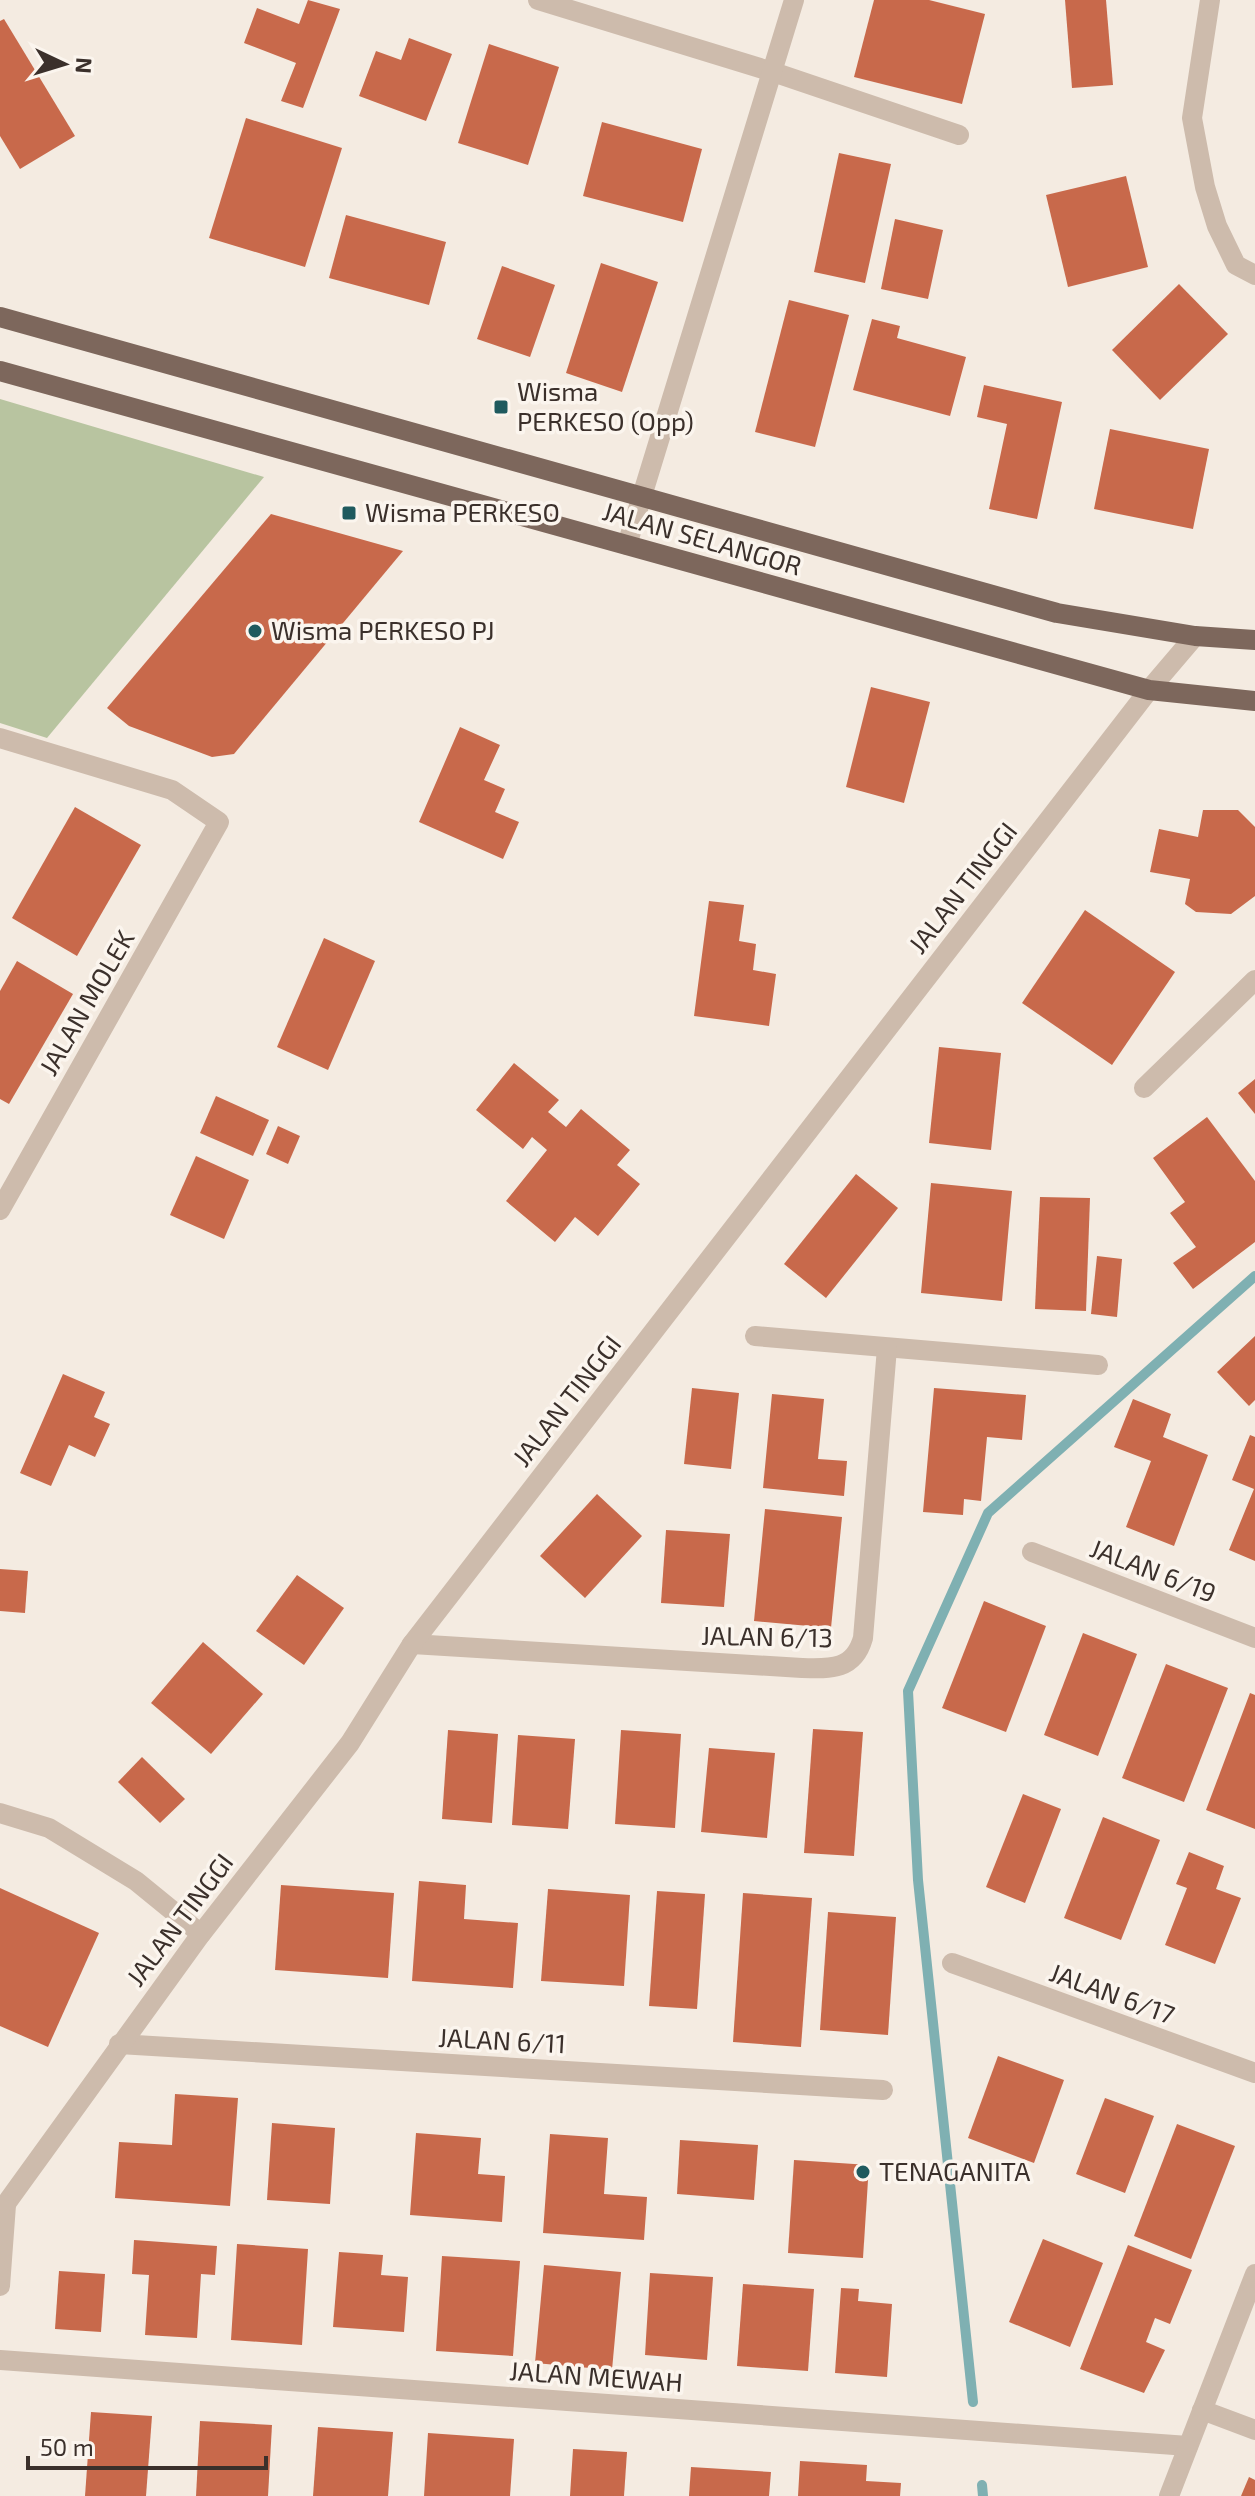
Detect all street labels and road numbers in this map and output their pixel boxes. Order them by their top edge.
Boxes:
street label: JALAN SELANGOR [599,494,805,581]
street label: JALAN TINGGI [901,815,1023,959]
street label: JALAN MOLEK [32,924,140,1080]
street label: JALAN TINGGI [505,1328,627,1472]
street label: JALAN 6/19 [1086,1531,1221,1608]
street label: JALAN 6/13 [701,1619,833,1652]
street label: JALAN TINGGI [119,1847,239,1991]
street label: JALAN 6/17 [1046,1956,1179,2029]
street label: JALAN 6/11 [438,2021,567,2058]
street label: JALAN MEWAH [508,2354,684,2397]

